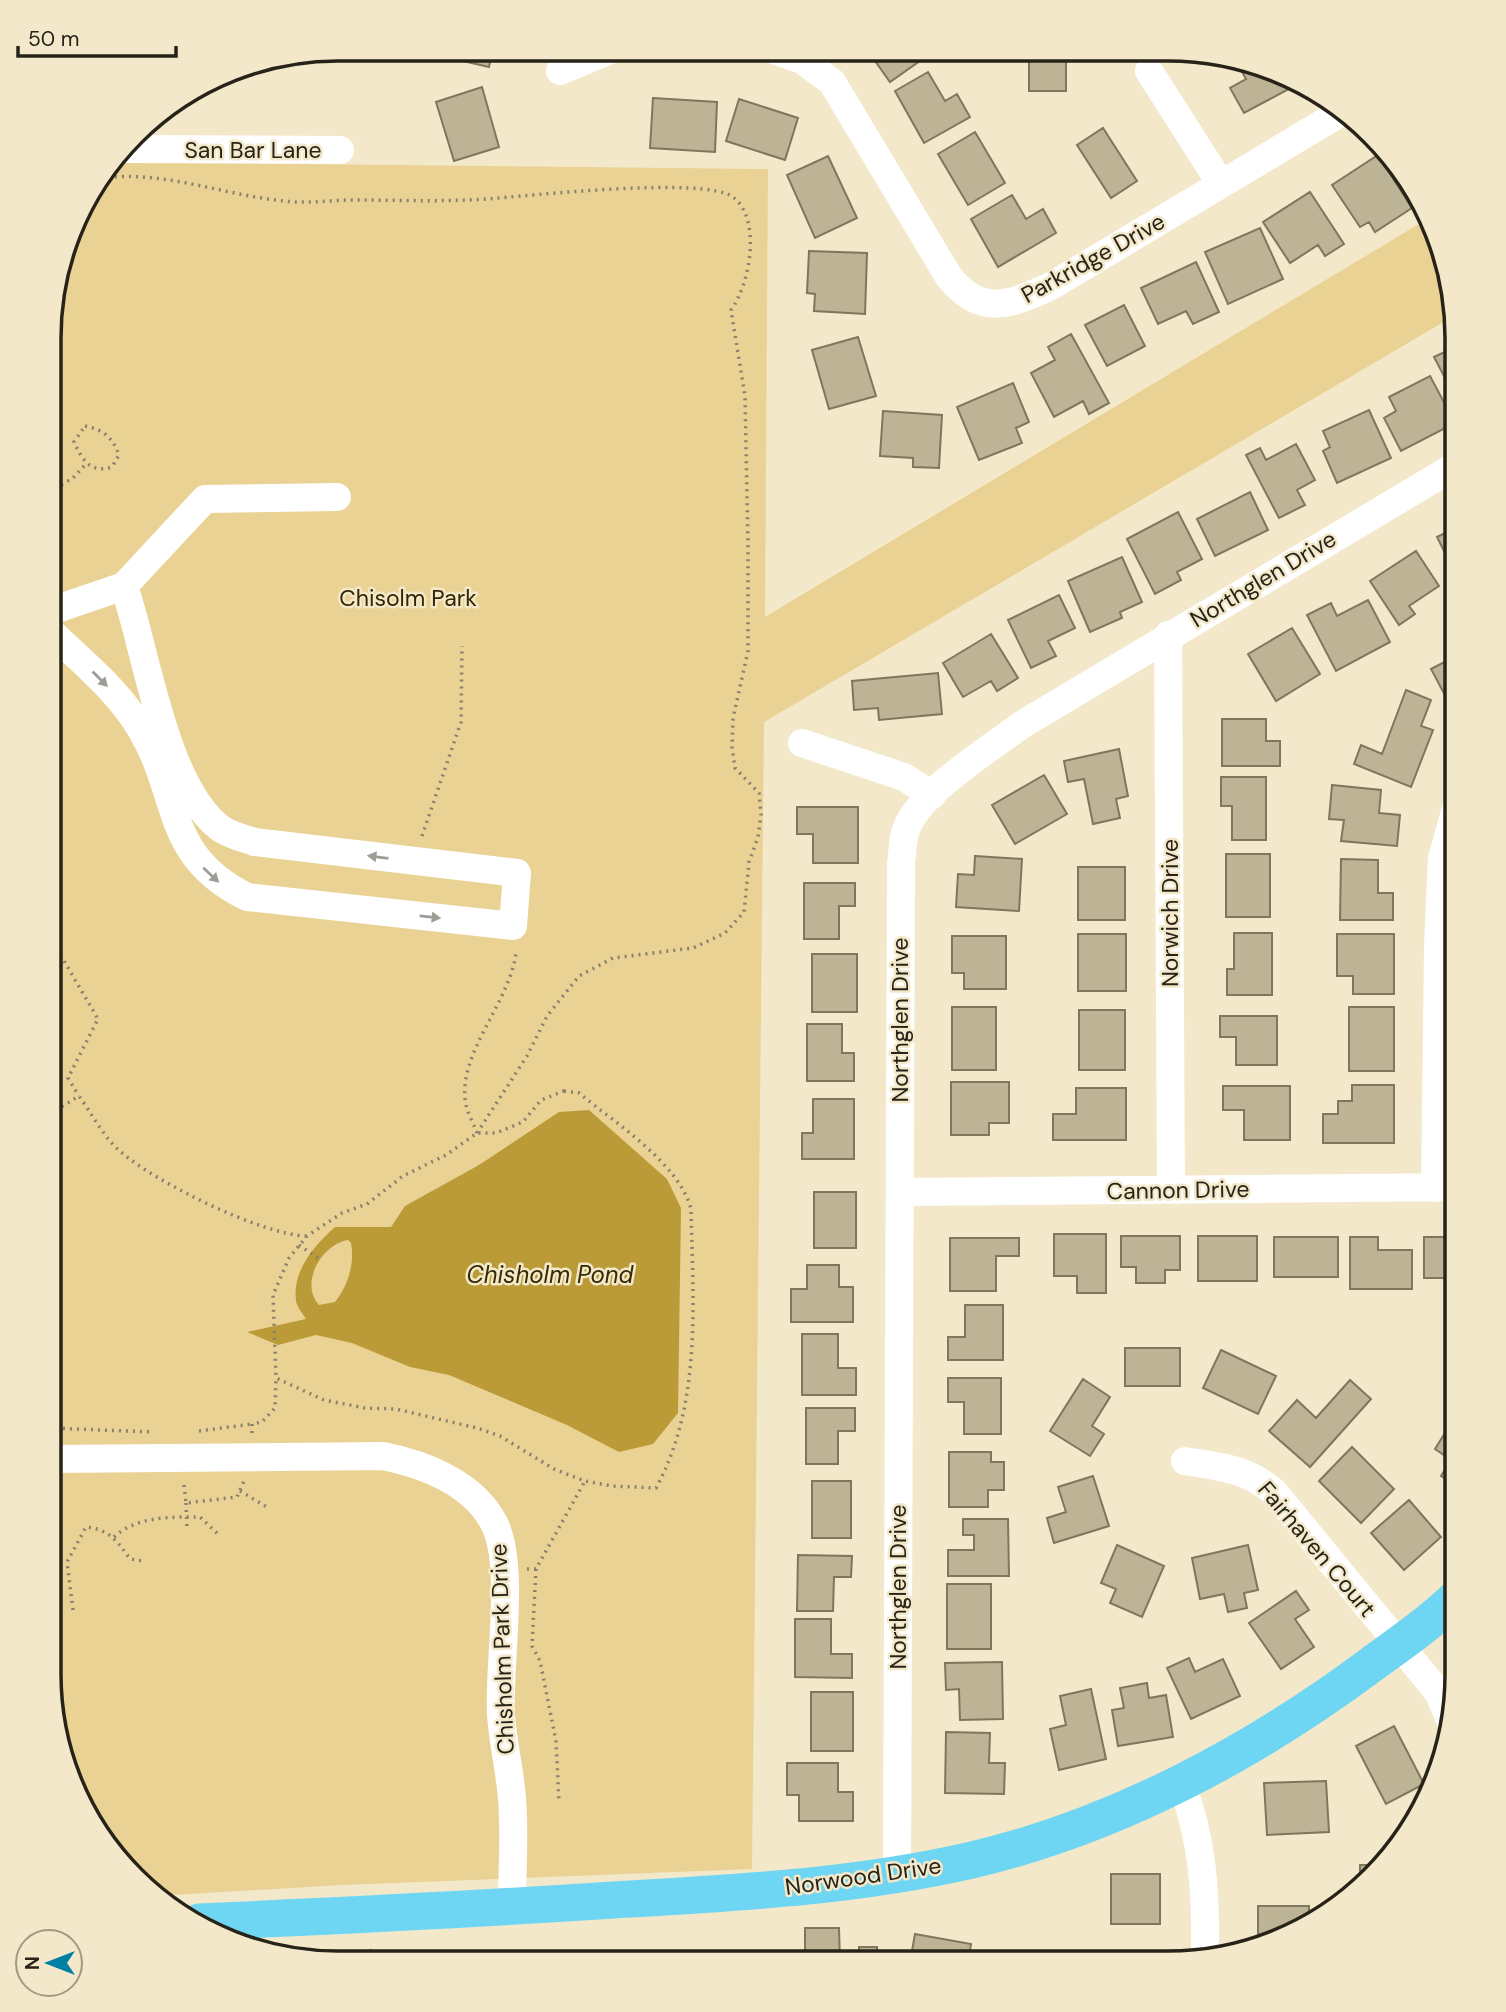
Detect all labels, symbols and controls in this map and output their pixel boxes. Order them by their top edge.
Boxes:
scale bar [18,14,175,58]
text: 50 m [28,25,79,53]
street label: San Bar Lane [184,135,322,165]
street label: Parkridge Drive [1016,206,1170,310]
street label: Northglen Drive [1185,524,1341,634]
park label: Chisolm Park [339,583,477,613]
one-way arrow [91,671,108,687]
street label: Norwich Drive [1155,839,1185,987]
one-way arrow [367,851,389,862]
one-way arrow [202,866,219,883]
one-way arrow [419,912,441,923]
street label: Northglen Drive [885,937,915,1103]
street label: Cannon Drive [1106,1174,1250,1206]
water label: Chisholm Pond [466,1259,635,1290]
street label: Fairhaven Court [1251,1475,1383,1623]
street label: Northglen Drive [883,1504,913,1670]
street label: Chisholm Park Drive [483,1543,521,1755]
street label: Norwood Drive [783,1850,943,1902]
north arrow [14,1928,84,1998]
text: N [20,1956,45,1970]

